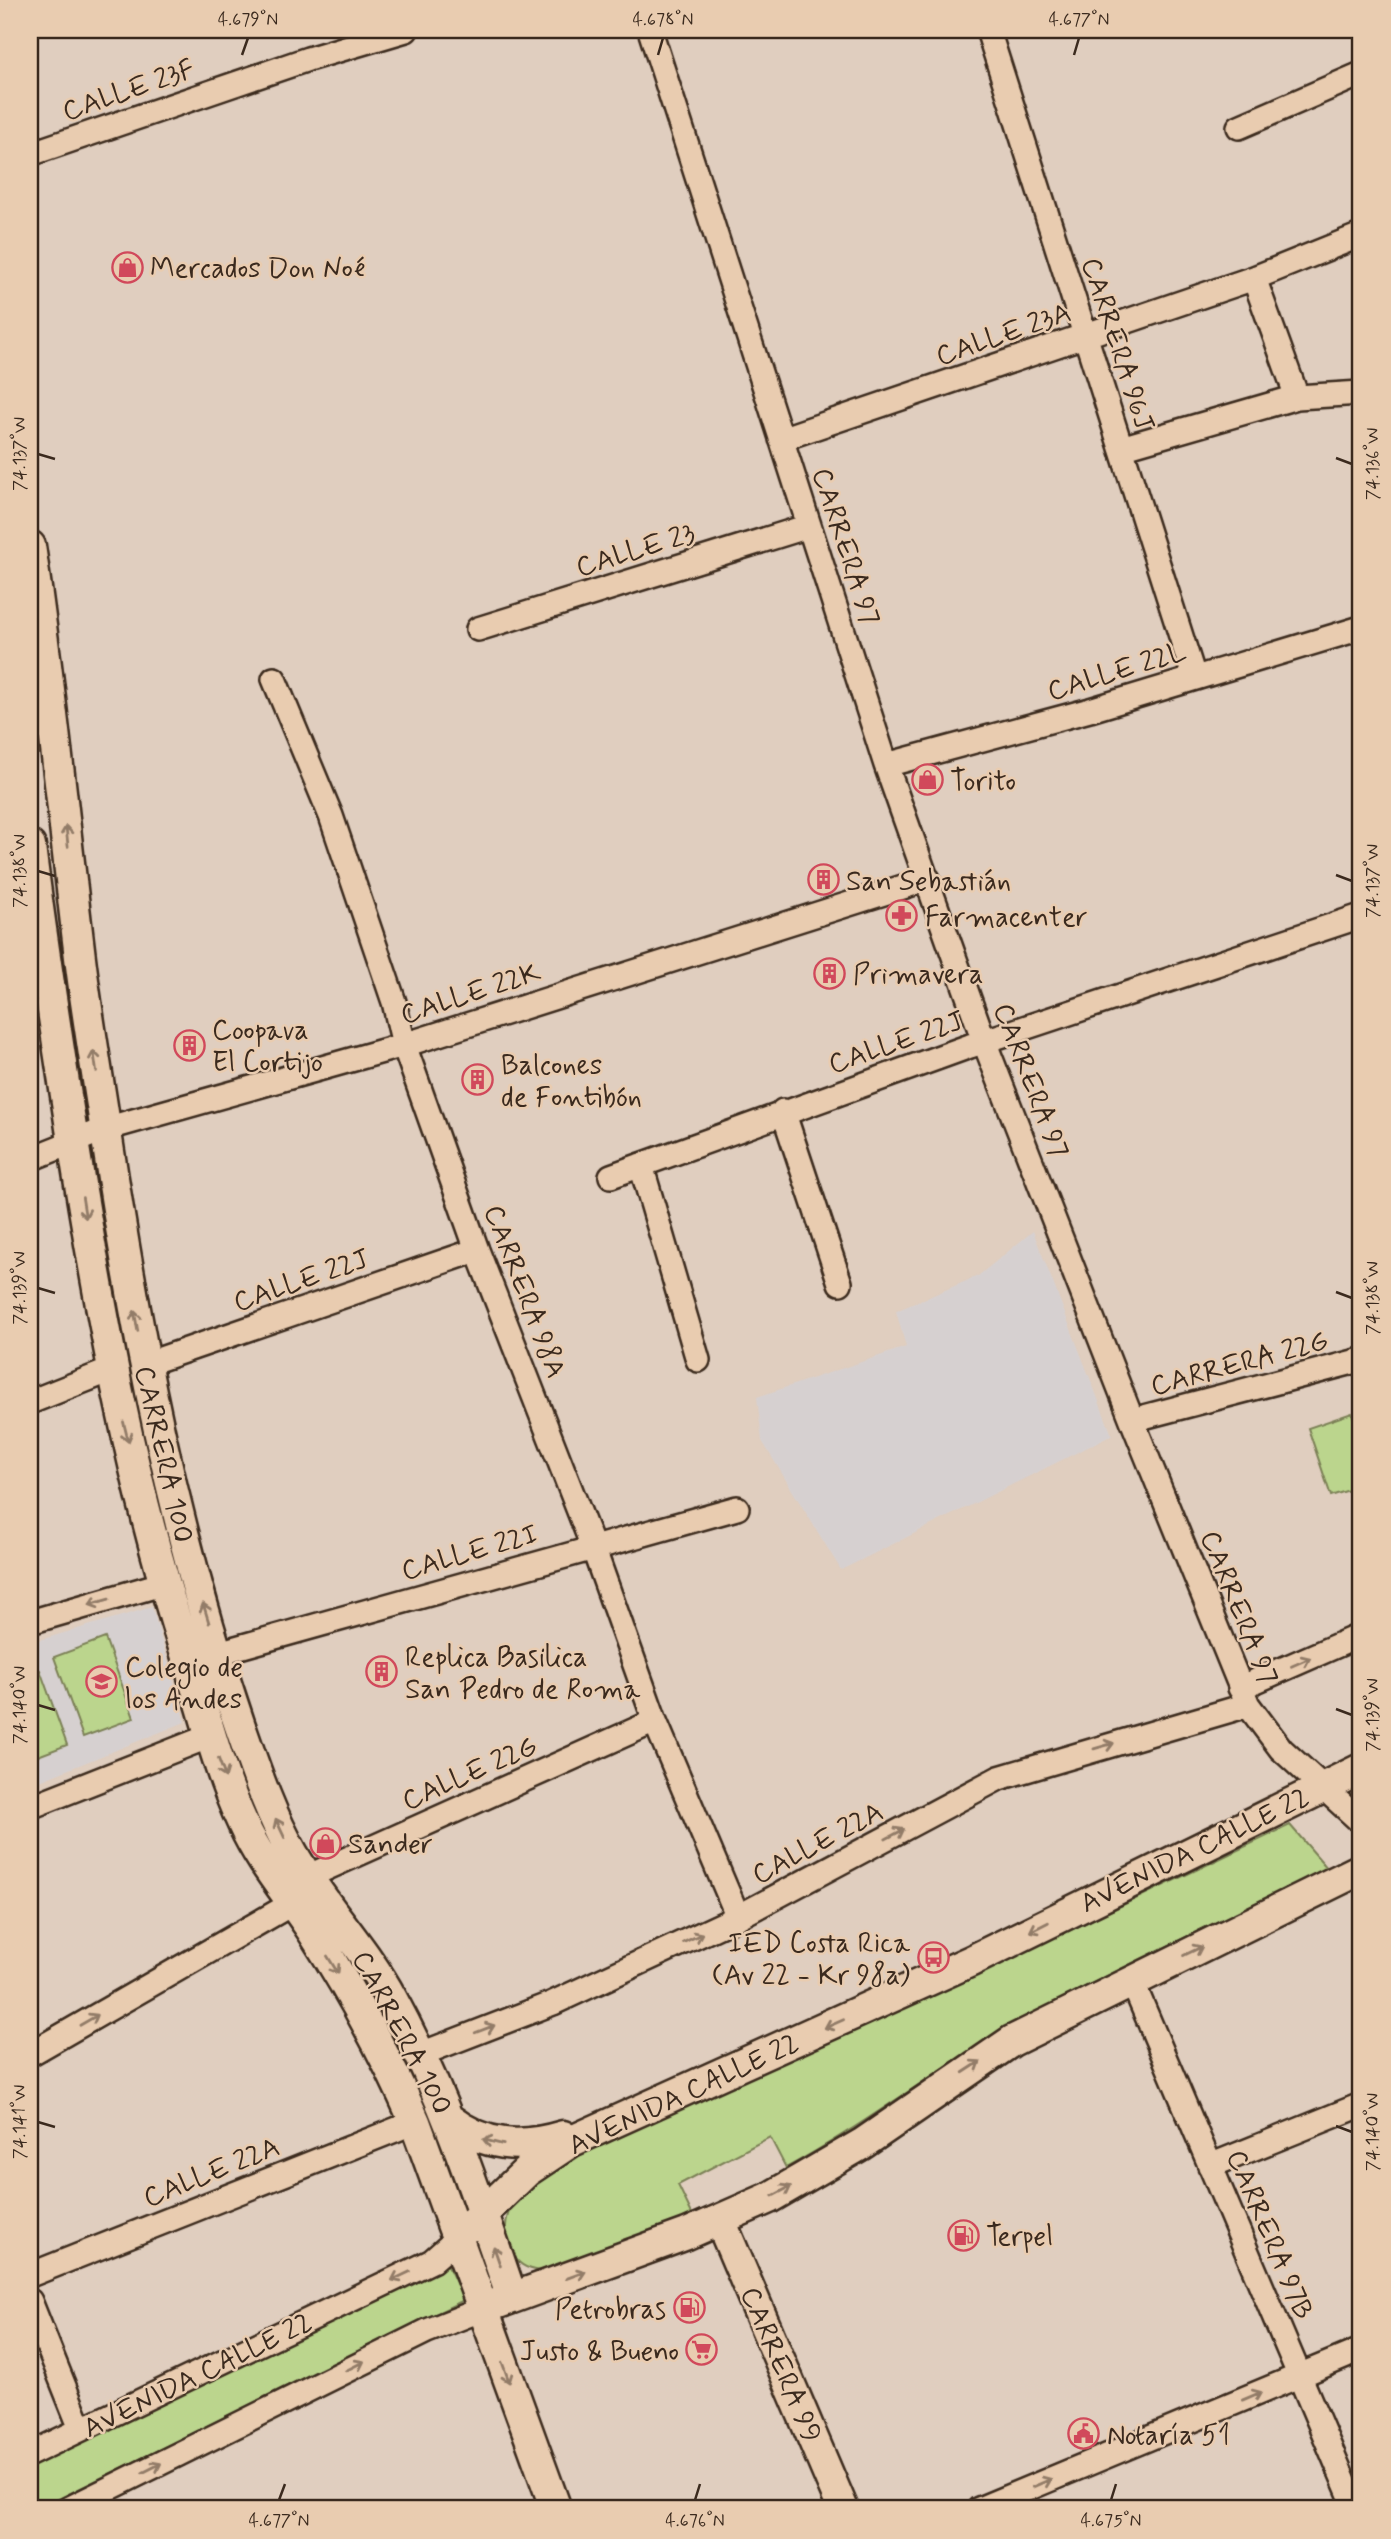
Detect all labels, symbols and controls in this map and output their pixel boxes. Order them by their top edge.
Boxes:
text: 4.679°N [218,8,278,32]
text: 4.678°N [633,8,693,32]
text: 4.677°N [1048,8,1110,32]
street label: CALLE 23F [58,52,200,131]
shop icon: Mercados Don Noé [110,250,144,284]
place label: Mercados Don Noé [150,251,365,288]
street label: CARRERA 96J [1071,253,1162,436]
street label: CALLE 23A [931,295,1076,376]
text: 74.137°W [8,417,32,491]
text: 74.136°W [1361,428,1385,500]
street label: CARRERA 97 [802,464,887,630]
street label: CALLE 23 [572,516,700,587]
street label: CALLE 22L [1043,634,1191,711]
shop icon: Torito [910,763,944,797]
place label: Torito [950,764,1016,801]
one-way arrow [60,825,73,848]
text: 74.138°W [8,834,32,908]
text: 74.137°W [1361,844,1385,918]
building icon: San Sebastián [806,863,840,897]
place label: San Sebastián [846,864,1011,901]
pharmacy icon: Farmacenter [885,899,919,933]
place label: Farmacenter [925,900,1088,937]
street label: CALLE 22K [396,954,546,1034]
building icon: Primavera [813,956,847,990]
place label: Primavera [853,957,983,994]
street label: CARRERA 97 [983,998,1076,1164]
street label: CALLE 22J [824,1003,970,1084]
place label: Coopava El Cortijo [212,1013,323,1082]
building icon: Coopava El Cortijo [172,1028,206,1062]
place label: Balcones de Fontibón [501,1048,642,1117]
one-way arrow [89,1051,102,1073]
building icon: Balcones de Fontibón [461,1063,495,1097]
one-way arrow [77,1196,90,1219]
street label: CARRERA 98A [474,1200,574,1384]
street label: CALLE 22J [229,1241,375,1322]
text: 74.139°W [8,1251,32,1325]
text: 74.138°W [1361,1261,1385,1335]
one-way arrow [129,1310,142,1333]
street label: CARRERA 22G [1147,1323,1332,1406]
street label: CARRERA 100 [124,1362,201,1547]
one-way arrow [120,1420,133,1442]
street label: CALLE 22I [397,1516,542,1591]
street label: CARRERA 97 [1190,1525,1285,1690]
one-way arrow [88,1596,110,1609]
one-way arrow [198,1602,211,1624]
place label: Replica Basilica San Pedro de Roma [405,1640,641,1709]
place label: Colegio de los Andes [125,1650,243,1719]
building icon: Replica Basilica San Pedro de Roma [365,1655,399,1689]
one-way arrow [1289,1655,1311,1668]
school or university icon: Colegio de los Andes [85,1665,119,1699]
text: 74.140°W [8,1666,32,1744]
text: 74.139°W [1361,1678,1385,1752]
street label: CALLE 22G [397,1728,543,1820]
one-way arrow [1092,1739,1114,1752]
one-way arrow [216,1756,229,1778]
street label: AVENIDA CALLE 22 [1074,1780,1316,1923]
street label: CALLE 22A [746,1794,890,1894]
one-way arrow [273,1818,286,1839]
shop icon: Sander [308,1826,342,1860]
one-way arrow [884,1826,905,1840]
place label: Sander [348,1827,433,1864]
one-way arrow [1029,1920,1050,1934]
place label: IED Costa Rica (Av 22 - Kr 98a) [712,1926,910,1995]
one-way arrow [682,1931,703,1945]
bus stop icon: IED Costa Rica (Av 22 - Kr 98a) [916,1941,950,1975]
one-way arrow [1182,1944,1203,1958]
street label: CARRERA 100 [342,1945,460,2122]
one-way arrow [327,1954,341,1974]
one-way arrow [78,2013,99,2026]
one-way arrow [824,2018,845,2031]
one-way arrow [473,2022,495,2035]
street label: AVENIDA CALLE 22 [563,2026,805,2165]
one-way arrow [962,2060,981,2074]
text: 74.141°W [8,2085,32,2159]
text: 74.140°W [1361,2093,1385,2171]
street label: CALLE 22A [138,2129,286,2217]
one-way arrow [483,2135,505,2148]
street label: CARRERA 97B [1216,2145,1321,2325]
one-way arrow [771,2184,791,2198]
fuel station icon: Terpel [946,2218,980,2252]
place label: Terpel [986,2219,1053,2256]
one-way arrow [490,2245,502,2267]
one-way arrow [565,2268,587,2280]
one-way arrow [391,2270,412,2283]
street label: CARRERA 99 [730,2282,829,2448]
fuel station icon: Petrobras [672,2291,706,2325]
place label: Petrobras [555,2292,666,2329]
street label: AVENIDA CALLE 22 [77,2305,319,2448]
supermarket icon: Justo & Bueno [685,2333,719,2367]
place label: Justo & Bueno [520,2334,679,2371]
one-way arrow [344,2359,365,2373]
one-way arrow [501,2362,513,2384]
one-way arrow [1241,2388,1263,2401]
public building icon: Notaría 51 [1067,2417,1101,2451]
place label: Notaría 51 [1107,2418,1230,2455]
one-way arrow [141,2461,162,2475]
one-way arrow [1031,2476,1053,2489]
text: 4.677°N [248,2509,310,2533]
text: 4.676°N [665,2509,725,2533]
text: 4.675°N [1080,2509,1142,2533]

